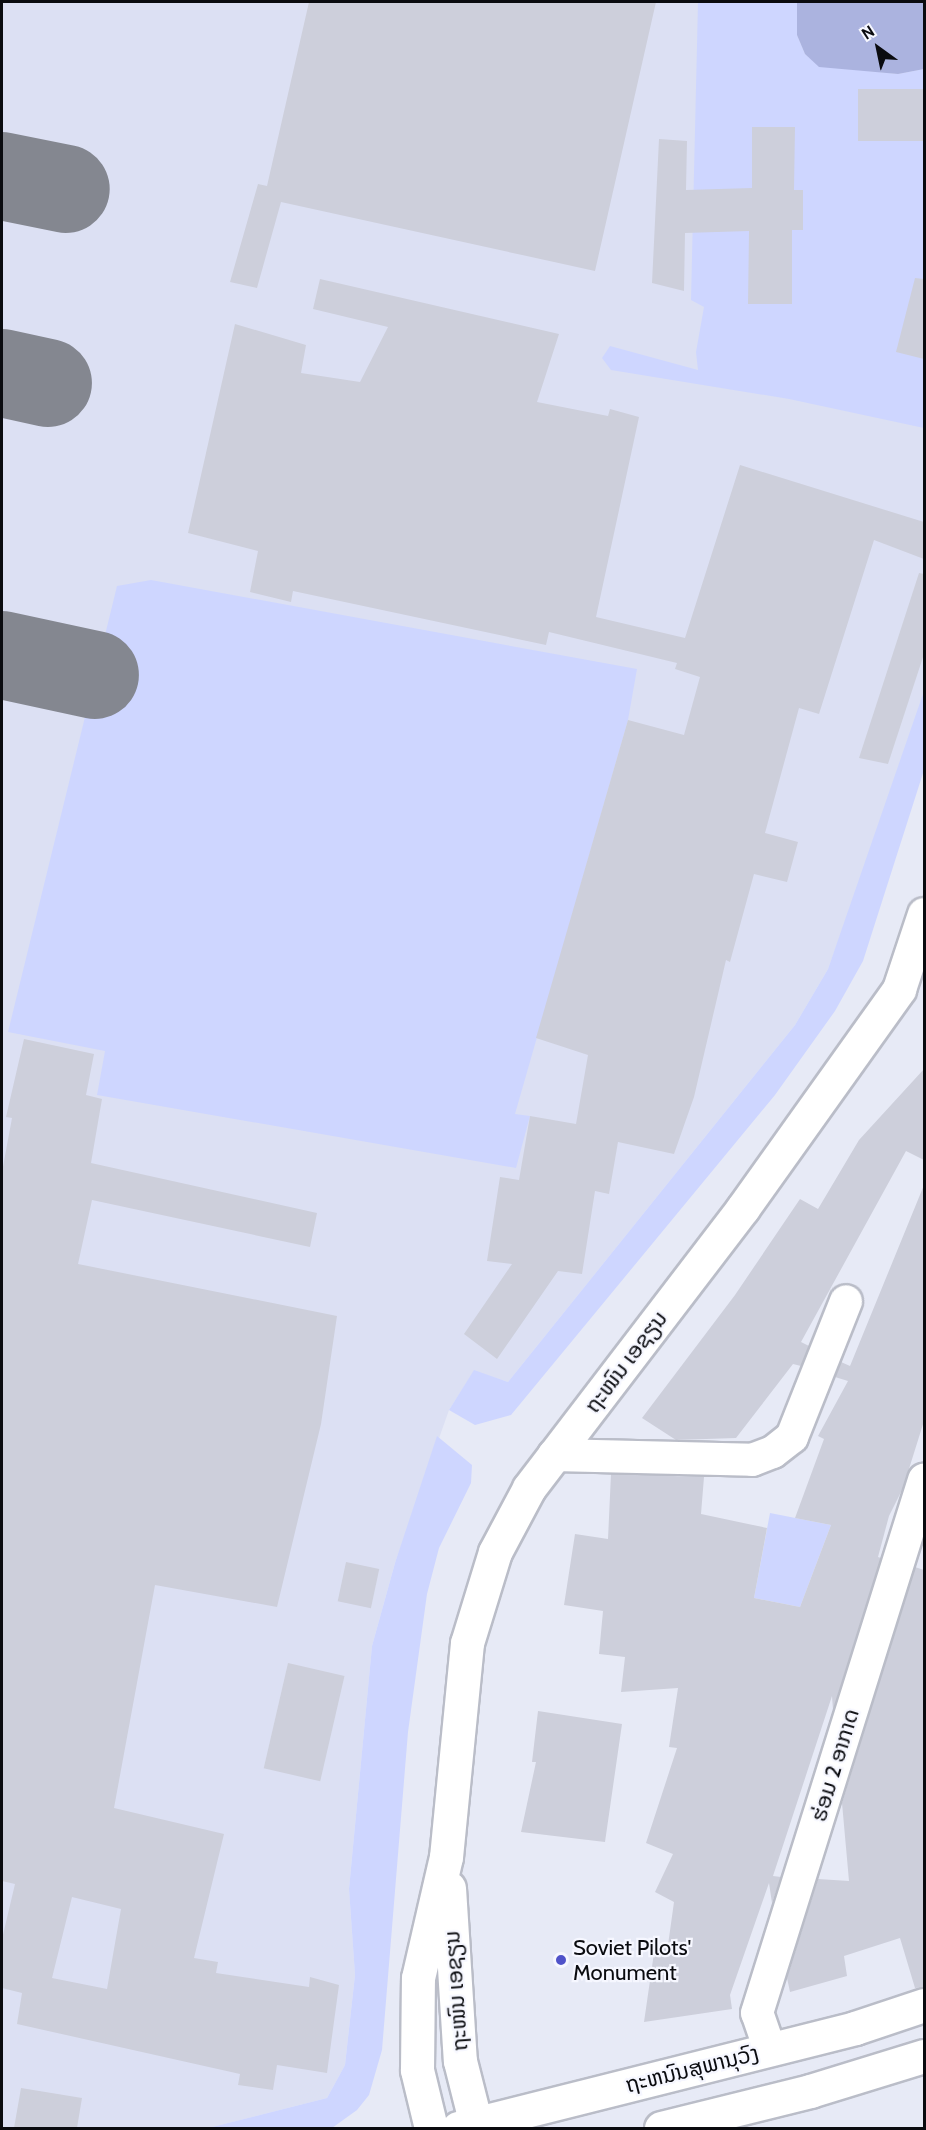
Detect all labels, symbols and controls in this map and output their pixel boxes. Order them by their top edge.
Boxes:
north arrow [848,18,908,78]
text: N [858,21,878,44]
street label: ຖະໜົນ ເອຊຽນ [579,1306,673,1418]
street label: ຮ່ອມ 2 ອາກາດ [805,1705,865,1825]
street label: ຖະໜົນ ເອຊຽນ [439,1930,473,2052]
place label: Soviet Pilots' Monument [573,1934,691,1986]
marker: Soviet Pilots' Monument [554,1953,568,1967]
street label: ຖະຫນົນສຸພານຸວົງ [623,2040,761,2098]

